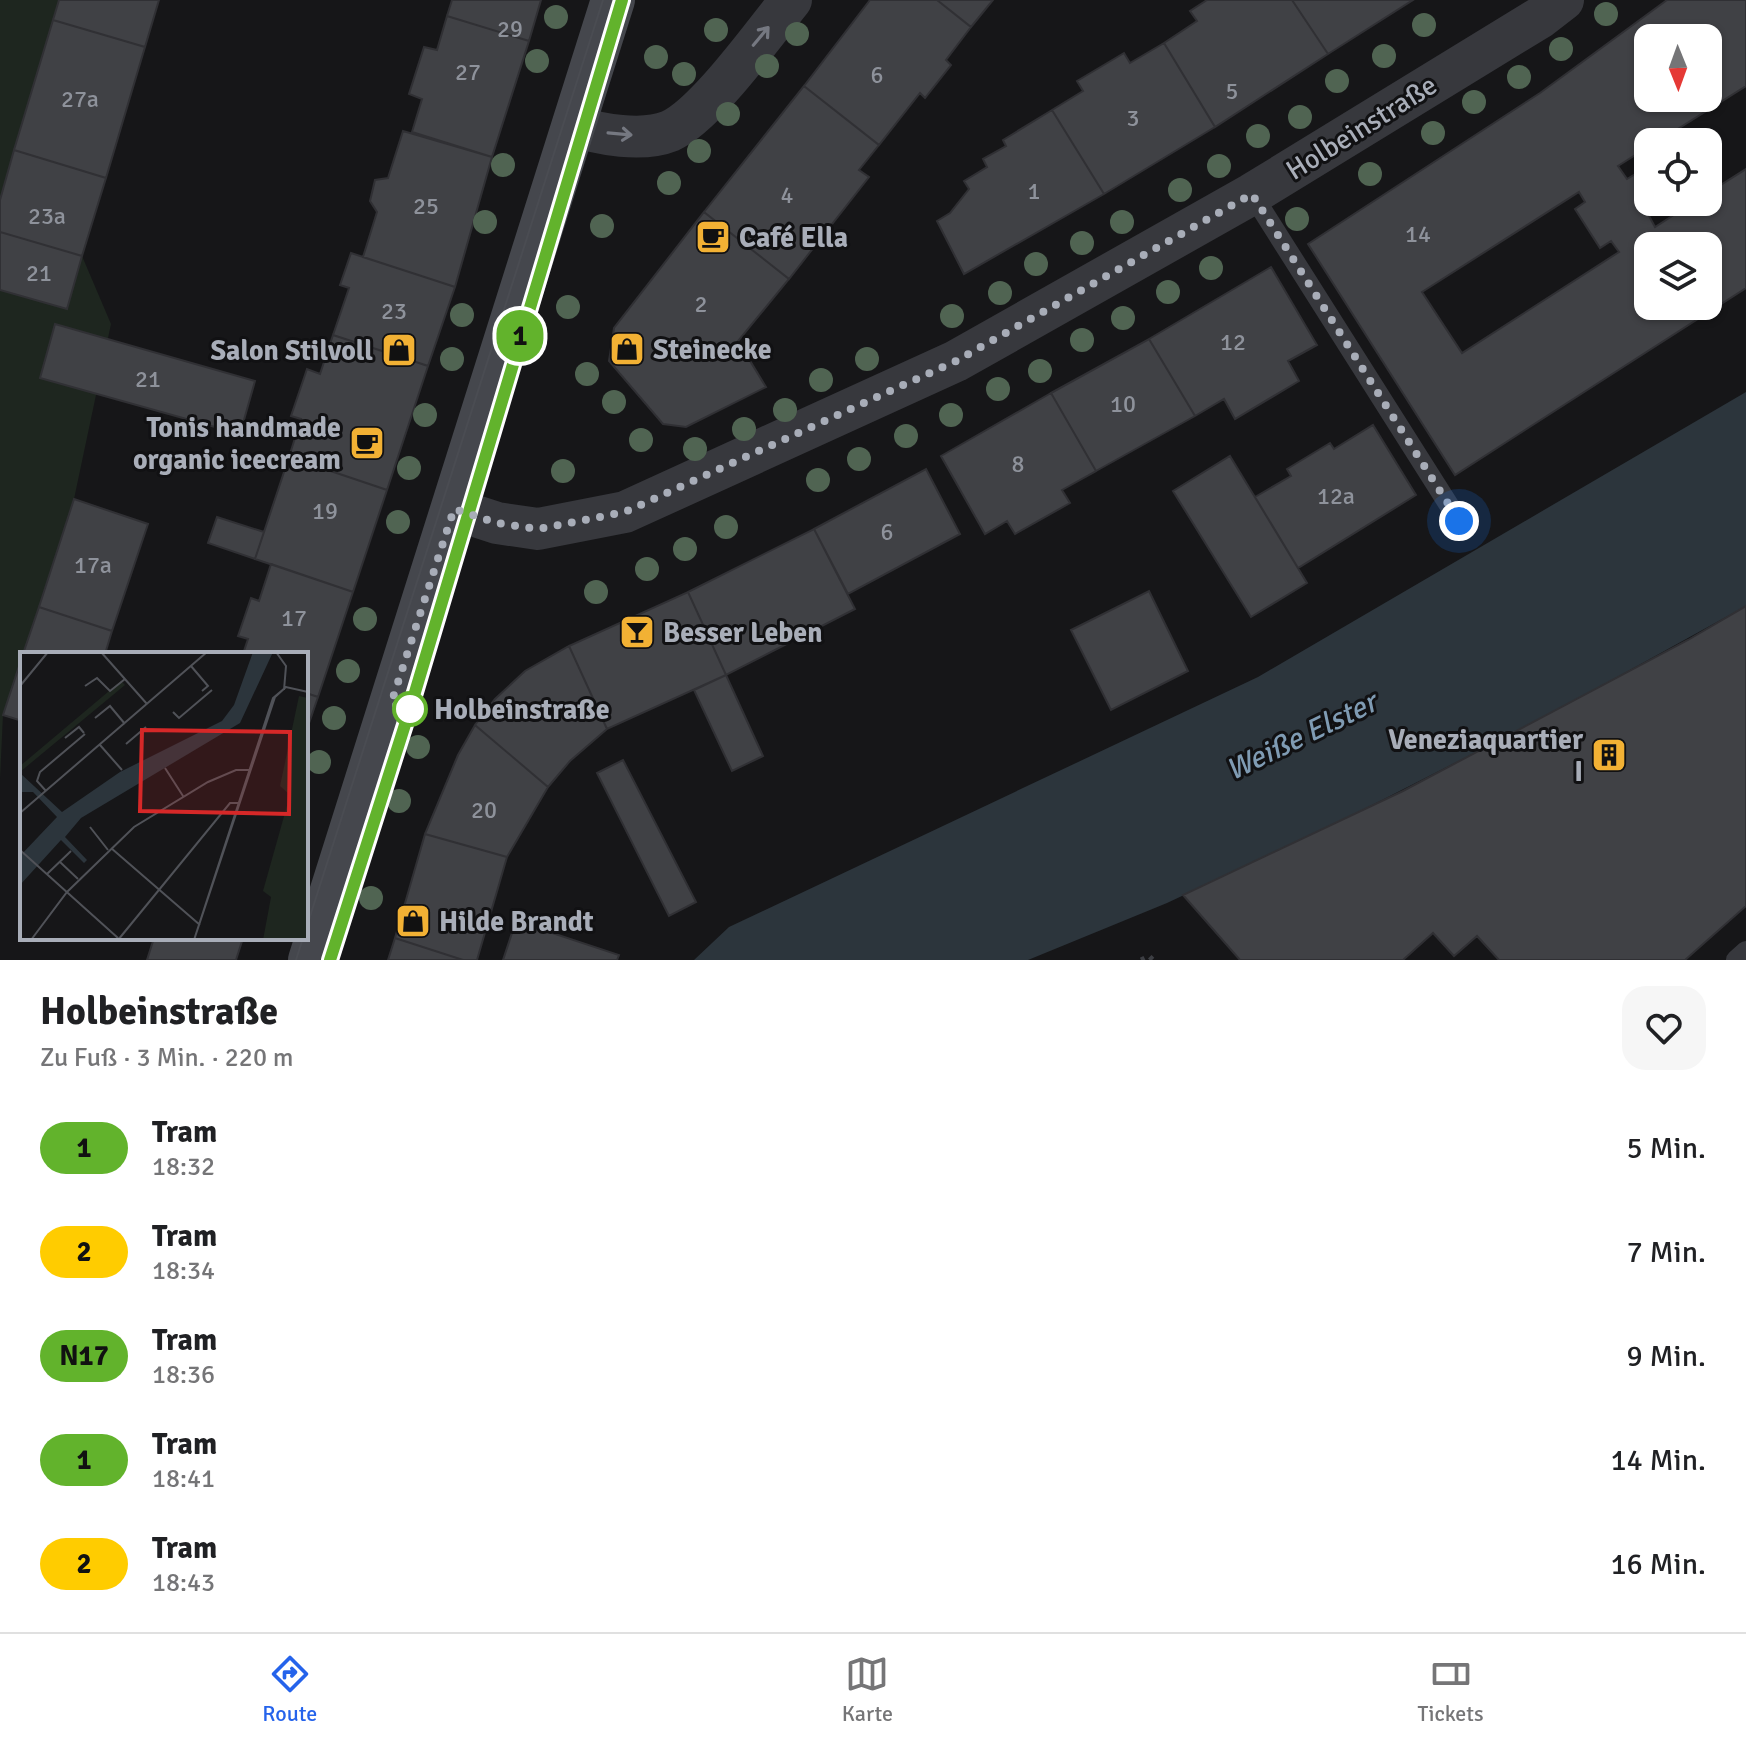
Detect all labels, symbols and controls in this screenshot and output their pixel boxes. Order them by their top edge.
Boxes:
house number: 29 [497,14,523,44]
north arrow [1634,24,1722,112]
map controls [1634,24,1722,320]
one-way arrow [752,26,770,47]
house number: 27 [455,57,481,87]
house number: 6 [871,60,883,90]
street label: Holbeinstraße [1280,68,1443,188]
house number: 5 [1226,76,1238,106]
house number: 27a [61,84,99,114]
house number: 3 [1127,103,1139,133]
one-way arrow [606,127,633,142]
button: locate [1634,128,1722,216]
house number: 1 [1028,176,1040,206]
house number: 4 [781,180,794,210]
house number: 25 [413,191,439,221]
house number: 23a [28,201,66,231]
cafe icon: Café Ella [694,218,732,256]
house number: 14 [1405,219,1431,249]
place label: Café Ella [739,221,848,255]
button: layers [1634,232,1722,320]
house number: 21 [26,258,52,288]
house number: 2 [695,289,707,319]
house number: 23 [381,296,407,326]
line badge: 1 [494,310,546,362]
text: 1 [512,319,528,353]
house number: 12 [1220,327,1246,357]
shop icon: Steinecke [608,330,646,368]
shop icon: Salon Stilvoll [380,331,418,369]
place label: Steinecke [653,333,772,367]
place label: Salon Stilvoll [210,334,373,368]
house number: 21 [135,364,161,394]
house number: 10 [1110,389,1136,419]
place label: Tonis handmade organic icecream [133,411,341,477]
cafe icon: Tonis handmade organic icecream [348,424,386,462]
house number: 8 [1012,449,1024,479]
house number: 12a [1317,481,1355,511]
house number: 19 [312,496,338,526]
your location [1439,501,1479,541]
house number: 6 [881,517,893,547]
house number: 17a [74,550,112,580]
house number: 17 [281,603,307,633]
bar icon: Besser Leben [618,613,656,651]
place label: Besser Leben [663,616,823,650]
inset map [20,652,308,940]
water label: Weiße Elster [1220,682,1386,789]
marker: Holbeinstraße [393,692,427,726]
place label: Holbeinstraße [434,693,610,727]
place label: Veneziaquartier I [1388,723,1584,789]
building icon: Veneziaquartier I [1590,736,1628,774]
house number: 20 [471,795,497,825]
shop icon: Hilde Brandt [394,902,432,940]
place label: Hilde Brandt [439,905,594,939]
button: heart [1622,986,1706,1070]
text: Holbeinstraße [40,988,278,1035]
text: Zu Fuß · 3 Min. · 220 m [40,1042,293,1074]
text: Tram [152,1114,217,1151]
text: 5 Min. [1627,1130,1706,1167]
text: 1 [76,1131,92,1165]
text: 18:32 [152,1151,215,1183]
text: Tram [152,1218,217,1255]
text: 7 Min. [1627,1234,1706,1271]
text: 2 [76,1235,92,1269]
text: 18:34 [152,1255,215,1287]
text: Tram [152,1322,217,1359]
text: 9 Min. [1627,1338,1706,1375]
text: N17 [59,1339,109,1373]
text: 18:36 [152,1359,215,1391]
text: Tram [152,1426,217,1463]
text: 14 Min. [1610,1442,1706,1479]
text: 1 [76,1443,92,1477]
text: 18:41 [152,1463,215,1495]
text: Tram [152,1530,217,1567]
text: 16 Min. [1610,1546,1706,1583]
text: 2 [76,1547,92,1581]
text: 18:43 [152,1567,215,1599]
tab: Route [262,1652,317,1727]
tab: Karte [842,1652,893,1727]
tab: Tickets [1418,1652,1484,1727]

